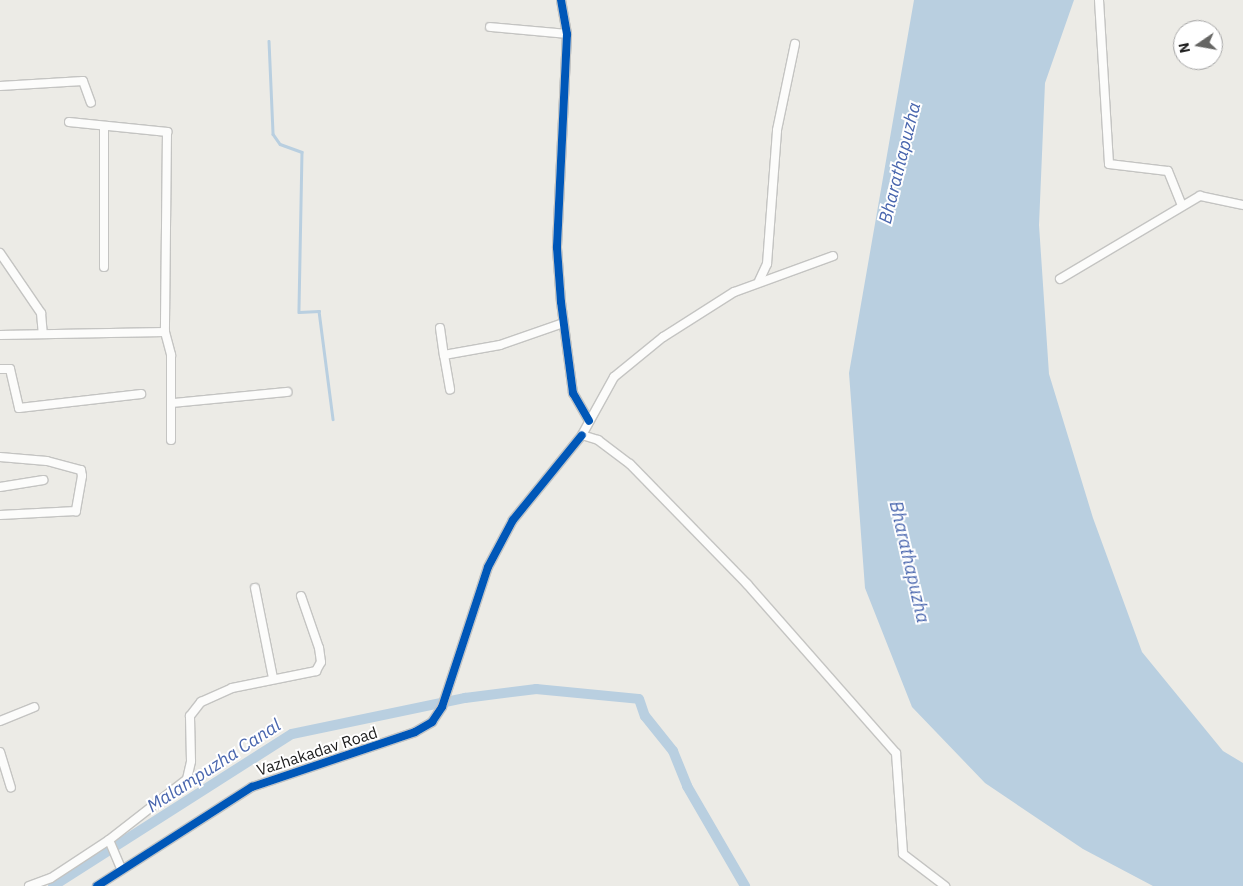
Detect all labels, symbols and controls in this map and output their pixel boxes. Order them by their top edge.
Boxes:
north arrow [1173,20,1223,70]
text: N [1174,41,1194,55]
water label: Bharathapuzha [874,100,926,226]
water label: Bharathapuzha [884,499,934,625]
water label: Malampuzha Canal [143,715,285,817]
street label: Vazhakadav Road [254,722,380,780]

